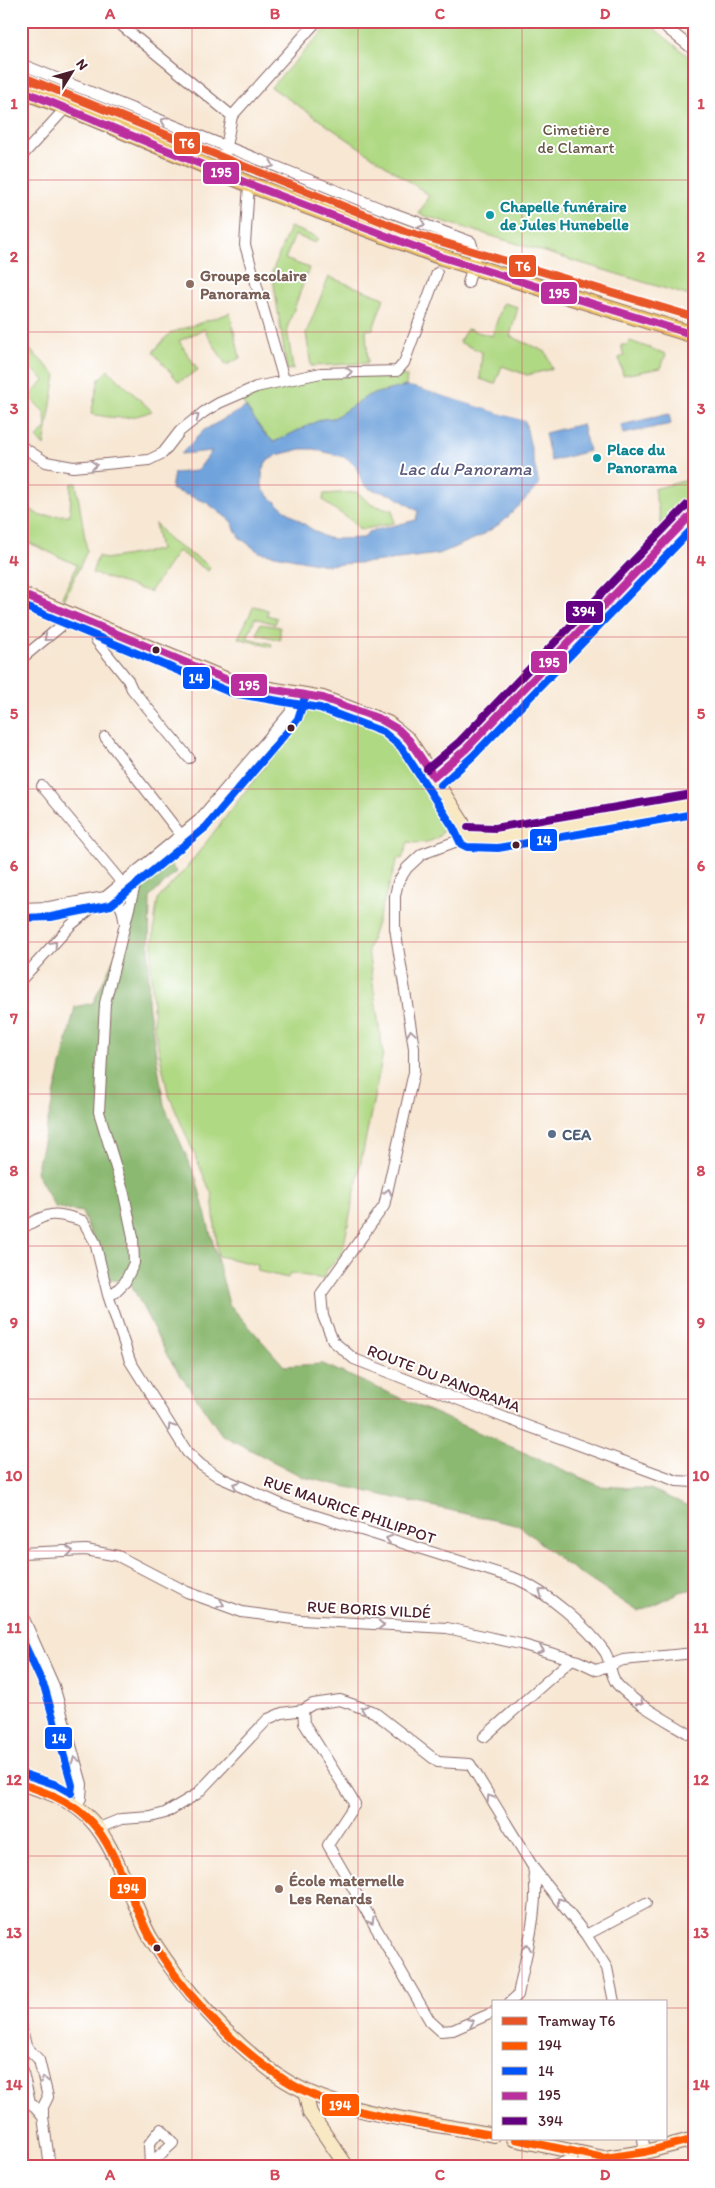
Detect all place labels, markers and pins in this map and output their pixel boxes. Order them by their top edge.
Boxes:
place label: Chapelle funéraire de Jules Hunebelle [500,197,629,234]
marker: Chapelle funéraire de Jules Hunebelle [484,209,496,221]
place label: Groupe scolaire Panorama [200,266,307,303]
marker: Groupe scolaire Panorama [184,278,196,290]
place label: Place du Panorama [607,440,678,477]
marker: Place du Panorama [591,452,603,464]
unlabelled marker [151,645,161,655]
unlabelled marker [286,723,296,733]
unlabelled marker [511,840,521,850]
place label: CEA [562,1125,592,1144]
marker: CEA [546,1128,558,1140]
place label: École maternelle Les Renards [289,1871,404,1908]
marker: École maternelle Les Renards [273,1883,285,1895]
unlabelled marker [152,1943,162,1953]

